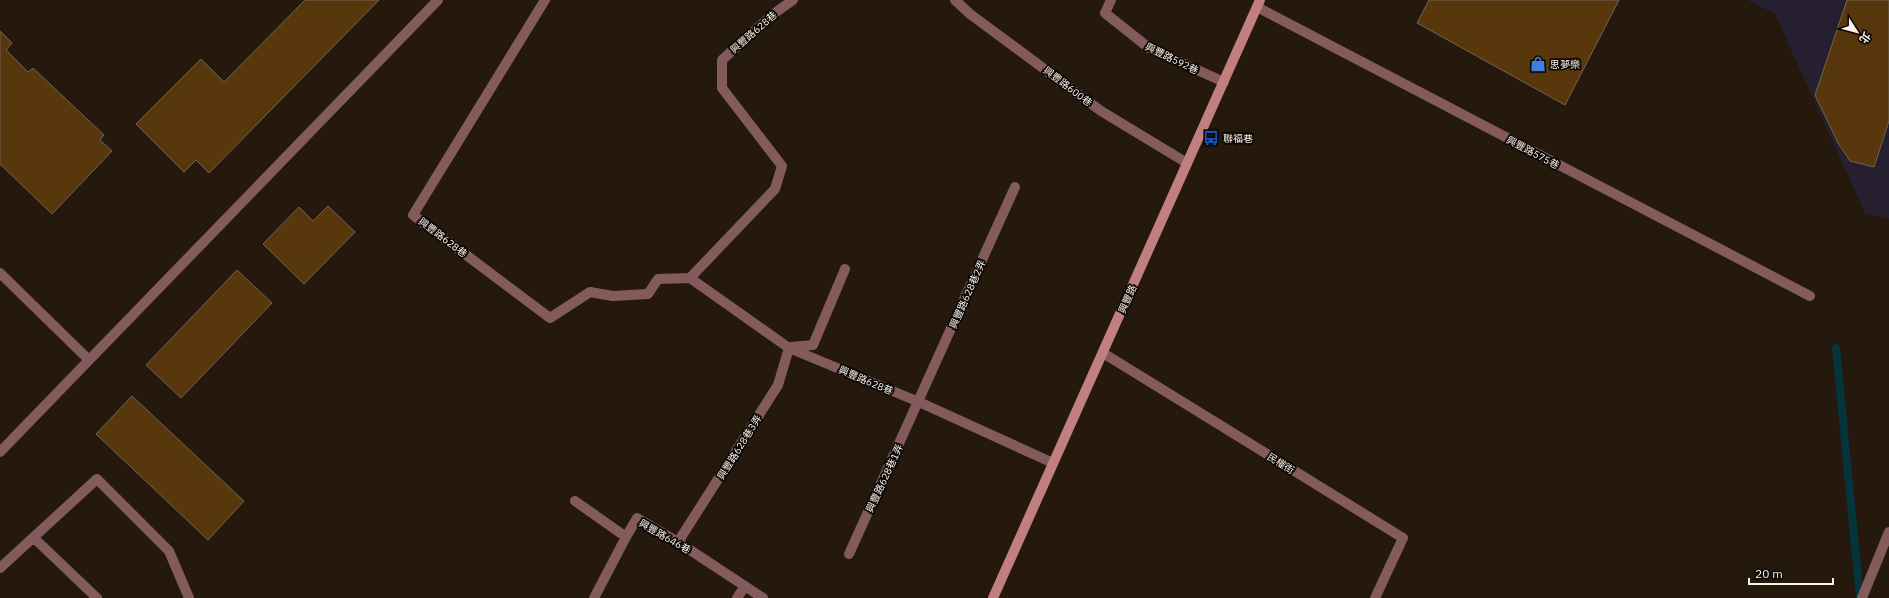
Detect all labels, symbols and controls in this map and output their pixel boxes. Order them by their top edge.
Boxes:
street label: 興豐路628巷 [727,8,779,56]
north arrow [1837,12,1877,52]
text: 北 [1856,29,1874,46]
street label: 興豐路592巷 [1143,40,1201,77]
shop icon: 思夢樂 [1529,55,1547,73]
place label: 思夢樂 [1550,58,1580,71]
street label: 興豐路600巷 [1041,64,1095,109]
bus stop icon: 聯福巷 [1202,129,1220,147]
place label: 聯福巷 [1223,132,1253,145]
street label: 興豐路575巷 [1504,133,1561,172]
street label: 興豐路628巷 [416,215,470,260]
street label: 興豐路628巷2弄 [946,258,988,331]
street label: 興豐路 [1115,283,1139,316]
street label: 興豐路628巷 [837,363,895,398]
street label: 興豐路628巷3弄 [714,412,765,482]
street label: 興豐路628巷1弄 [863,442,906,514]
street label: 民權街 [1265,450,1297,477]
street label: 興豐路646巷 [636,516,693,557]
scale bar [1749,560,1833,586]
text: 20 m [1755,566,1783,581]

